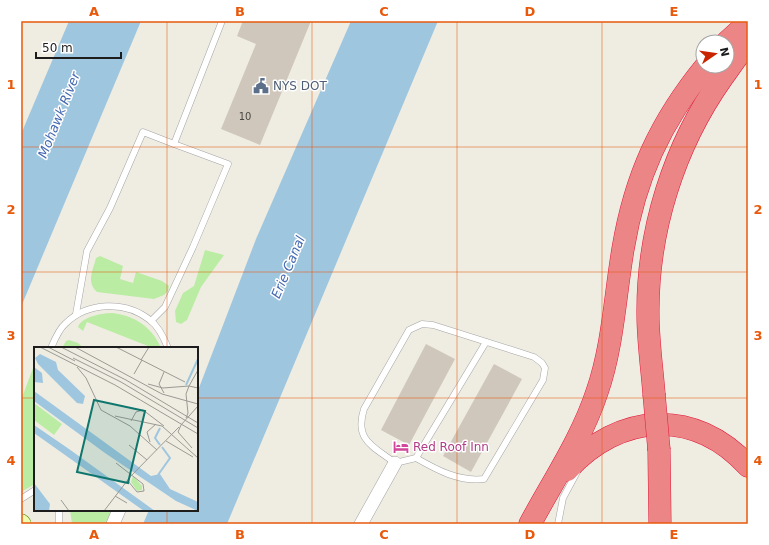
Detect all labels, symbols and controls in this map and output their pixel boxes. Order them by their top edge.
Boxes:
text: A [89,4,99,19]
text: B [235,4,245,19]
text: C [379,4,389,19]
text: D [525,4,536,19]
text: E [670,4,678,19]
scale bar [36,34,121,60]
north arrow [695,34,735,74]
text: 50 m [42,41,73,55]
text: N [717,46,732,58]
water label: Mohawk River [35,68,84,160]
text: 1 [6,77,16,92]
public building icon: NYS DOT [252,77,270,95]
text: 1 [753,77,763,92]
place label: NYS DOT [273,79,327,93]
house number: 10 [239,111,251,122]
text: 2 [6,202,16,217]
text: 2 [753,202,763,217]
water label: Erie Canal [268,233,308,300]
text: 3 [6,328,16,343]
text: 3 [753,328,763,343]
inset map [34,347,198,511]
hotel icon: Red Roof Inn [392,438,410,456]
place label: Red Roof Inn [413,440,489,454]
text: 4 [6,453,16,468]
text: 4 [753,453,763,468]
text: A [89,527,99,542]
text: B [235,527,245,542]
text: C [379,527,389,542]
text: D [525,527,536,542]
text: E [670,527,678,542]

